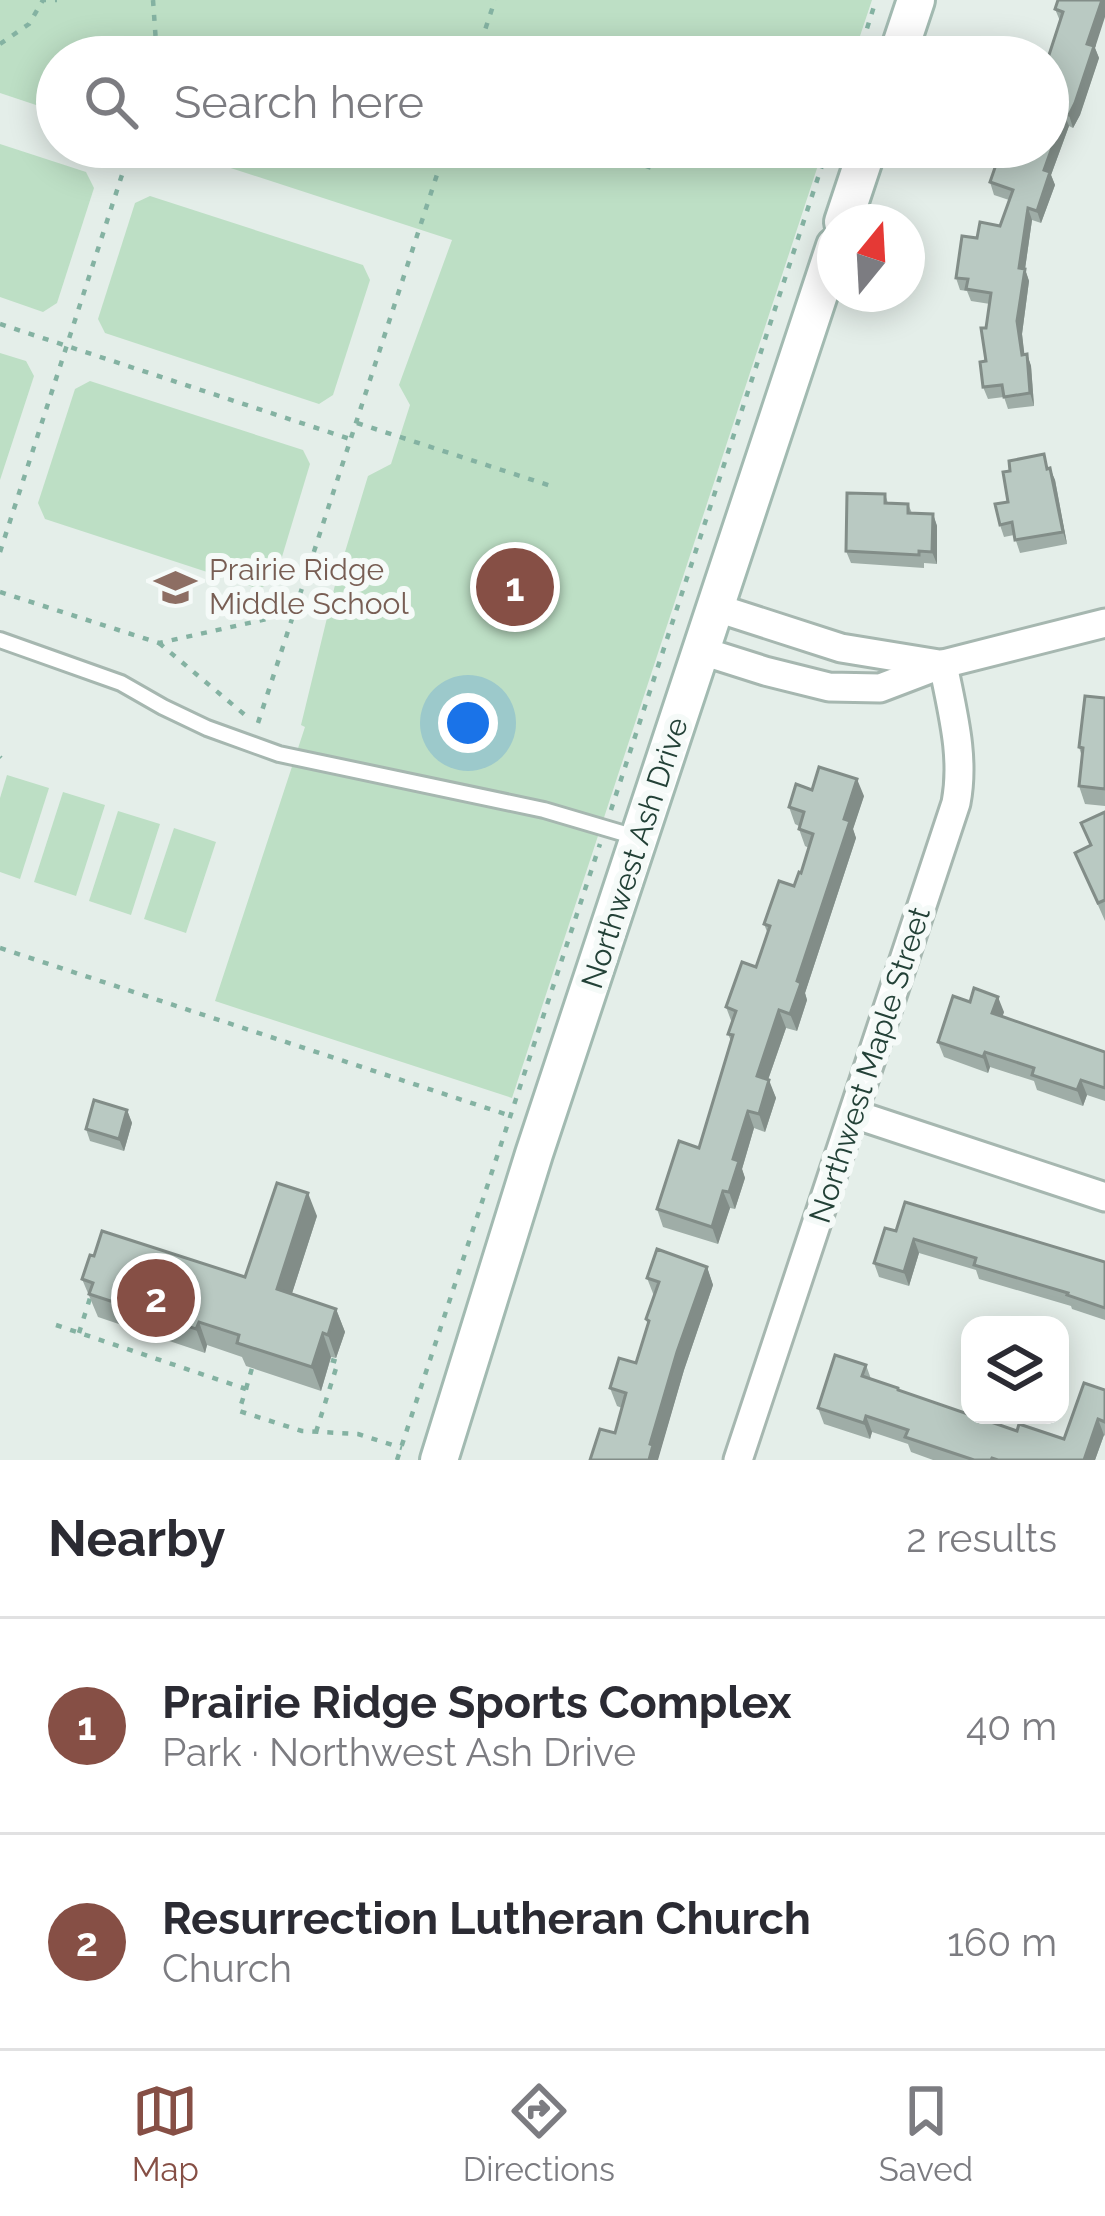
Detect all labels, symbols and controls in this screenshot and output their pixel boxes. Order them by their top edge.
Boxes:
search box [36,36,1069,168]
icon: search [78,69,144,135]
text: Search here [174,76,424,129]
north arrow [817,204,925,312]
pin: 1 [476,542,554,632]
place label: Prairie Ridge Middle School [209,552,409,621]
school or university icon: Prairie Ridge Middle School [152,564,198,610]
your location [438,693,498,753]
street label: Northwest Ash Drive [574,713,695,993]
street label: Northwest Maple Street [802,903,937,1227]
pin: 2 [117,1253,195,1343]
map controls [961,1316,1069,1424]
button: layers [961,1316,1069,1424]
text: Nearby [48,1508,225,1568]
text: 2 results [906,1515,1057,1561]
text: Prairie Ridge Sports Complex [162,1676,791,1729]
text: 1 [77,1703,97,1749]
text: 40 m [966,1703,1057,1749]
text: Park · Northwest Ash Drive [162,1729,636,1775]
text: Resurrection Lutheran Church [162,1892,811,1945]
text: 2 [76,1919,98,1965]
text: 160 m [947,1919,1057,1965]
text: Church [162,1945,292,1991]
tab: Map [132,2078,199,2189]
tab: Directions [463,2078,615,2189]
tab: Saved [879,2078,973,2189]

